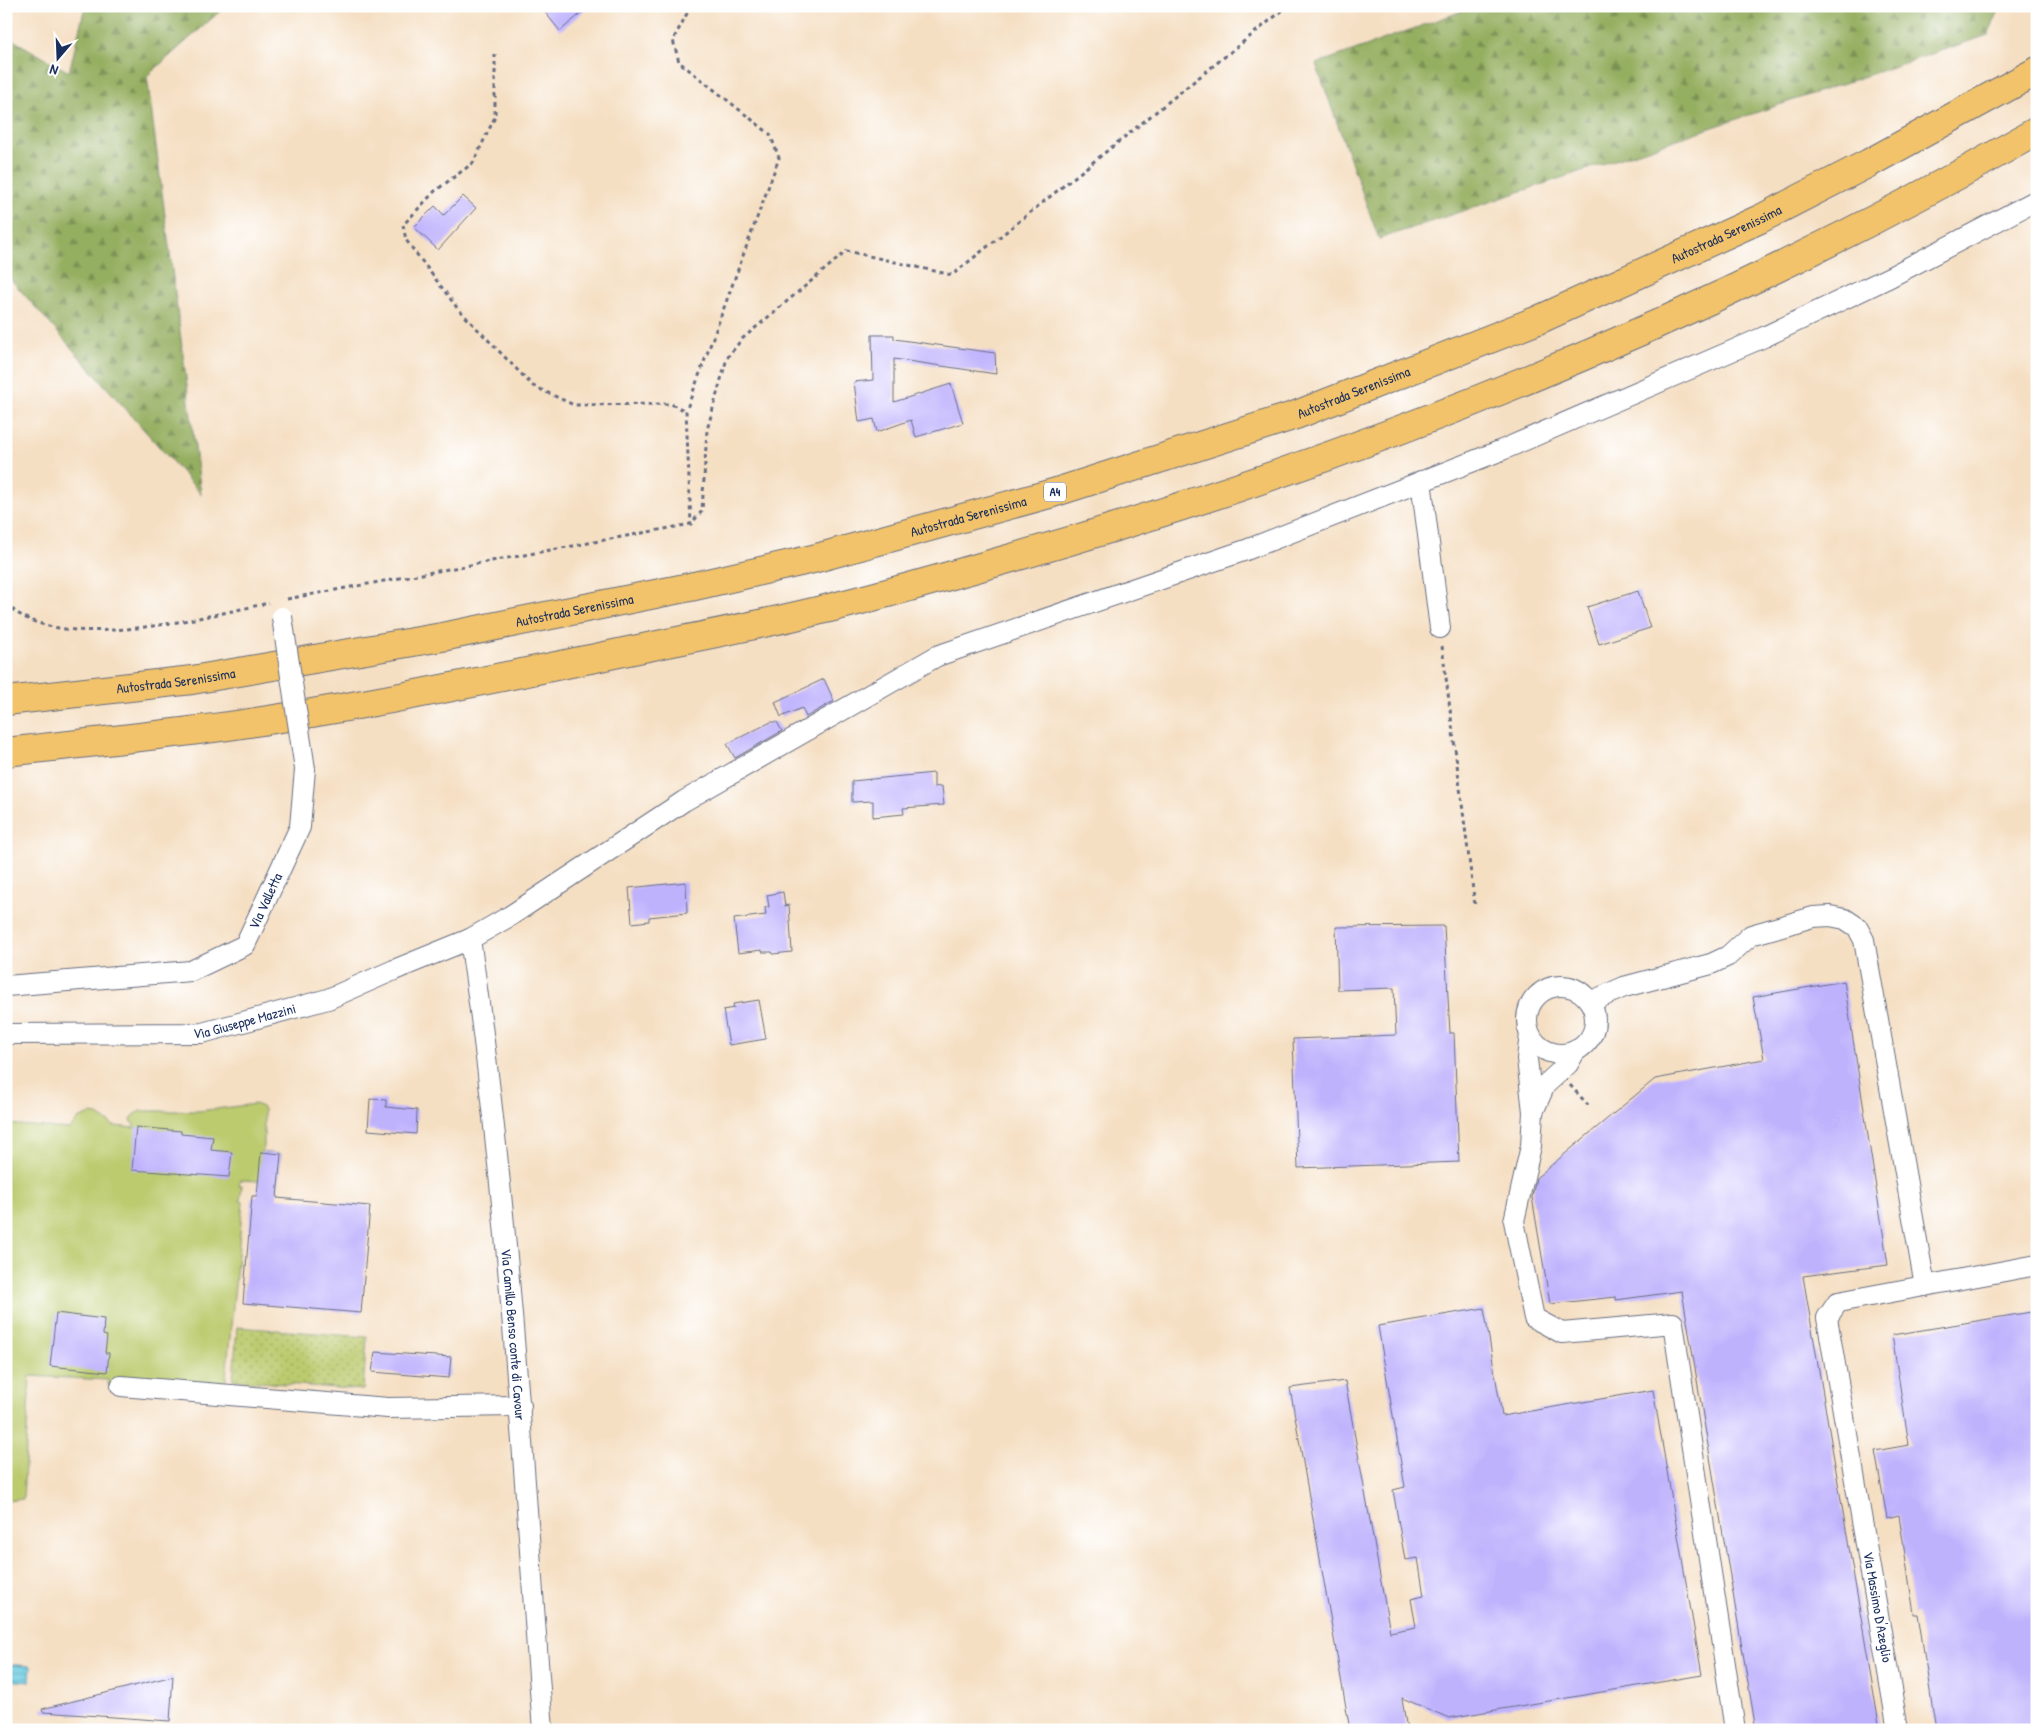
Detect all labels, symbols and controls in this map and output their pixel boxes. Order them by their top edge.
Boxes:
north arrow [32,32,82,82]
text: N [46,60,60,81]
street label: Autostrada Serenissima [1668,199,1785,267]
street label: Autostrada Serenissima [1294,361,1413,423]
road number: A4 [1044,482,1066,502]
street label: Autostrada Serenissima [908,491,1029,541]
street label: Autostrada Serenissima [514,589,635,631]
street label: Autostrada Serenissima [115,663,237,697]
street label: Via Valletta [244,869,286,932]
street label: Via Giuseppe Mazzini [193,998,298,1042]
street label: Via Camillo Benso conte di Cavour [497,1248,530,1422]
street label: Via Massimo D'Azeglio [1858,1550,1898,1664]

